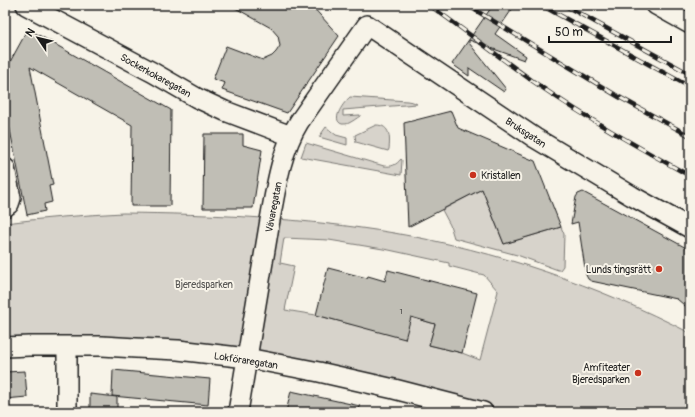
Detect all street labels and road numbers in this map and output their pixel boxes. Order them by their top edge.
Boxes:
street label: Sockerkokaregatan [118,51,193,100]
street label: Bruksgatan [503,115,548,151]
street label: Vävaregatan [263,180,285,234]
street label: Lokföraregatan [213,350,279,372]

